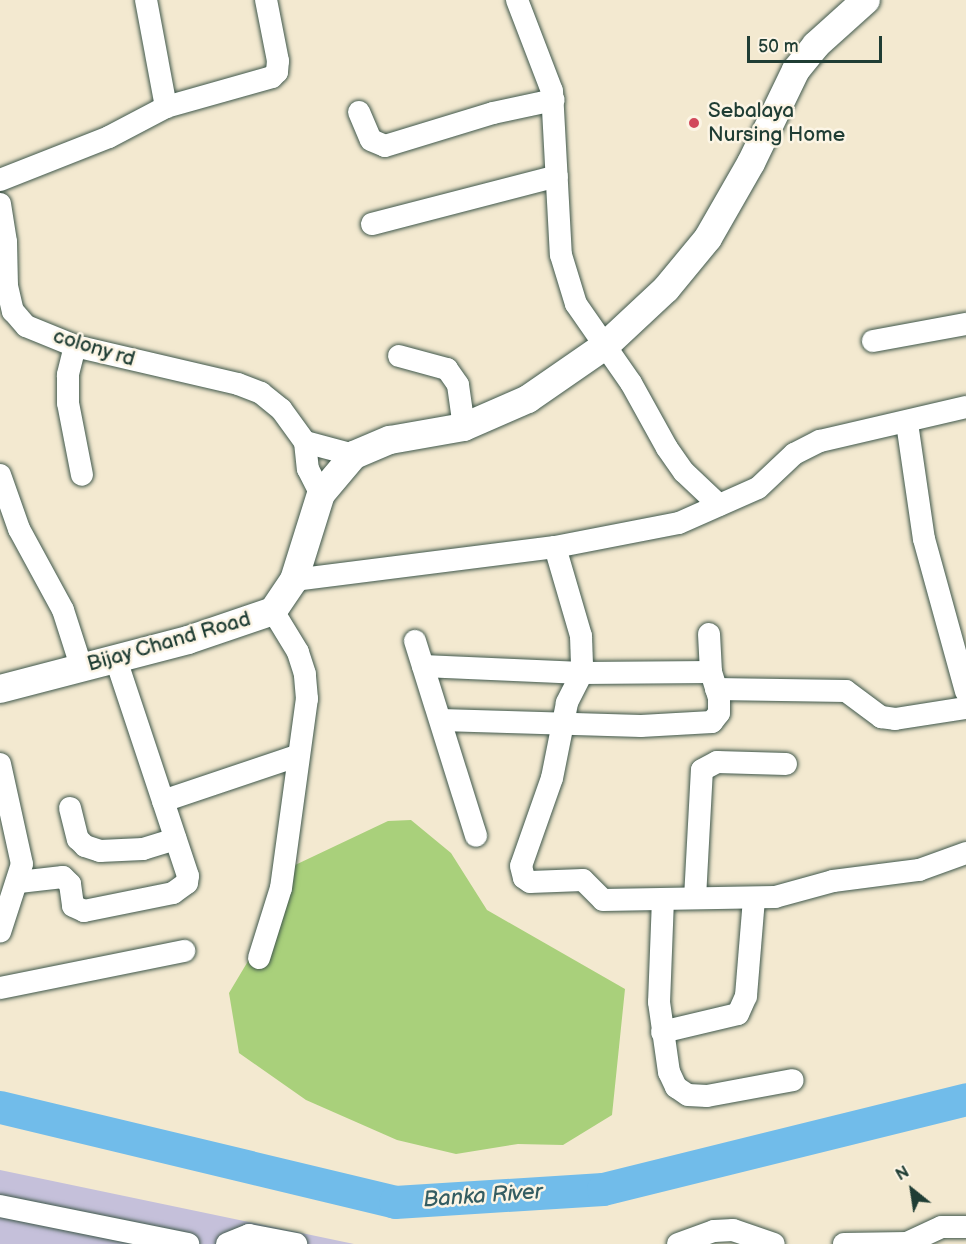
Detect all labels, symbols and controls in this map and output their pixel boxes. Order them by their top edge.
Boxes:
scale bar [750,24,885,62]
text: 50 m [758,36,799,57]
place label: Sebalaya Nursing Home [708,98,845,148]
marker: Sebalaya Nursing Home [685,114,703,132]
street label: colony rd [49,323,139,373]
street label: Bijay Chand Road [84,606,254,678]
north arrow [882,1160,942,1220]
text: N [893,1163,913,1185]
water label: Banka River [422,1179,544,1213]

